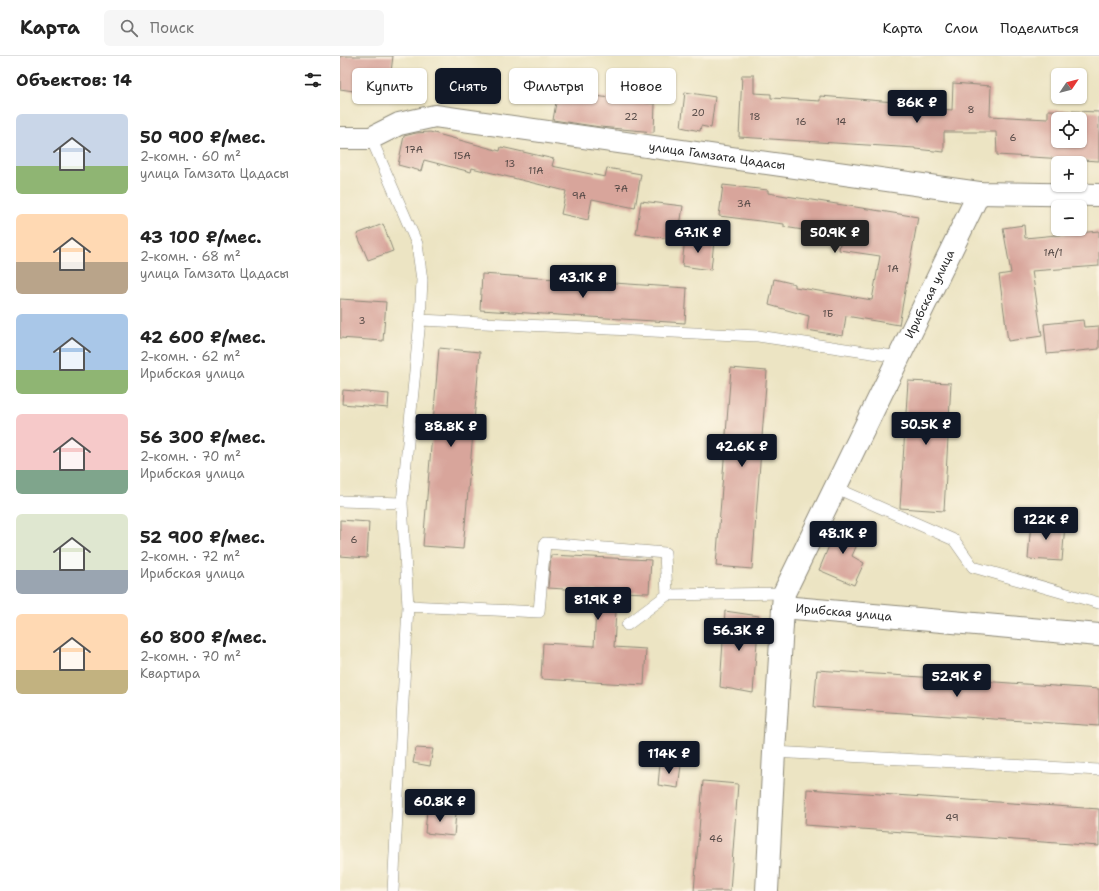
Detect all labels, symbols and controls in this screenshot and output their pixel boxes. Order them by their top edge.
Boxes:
search box [104,10,384,46]
text: Карта [20,15,80,40]
icon: search [118,17,140,39]
text: Поиск [150,18,194,38]
text: Карта [882,19,923,37]
text: Слои [945,19,978,37]
text: Поделиться [1000,19,1079,37]
chip: Купить [352,68,427,104]
chip: Снять [435,68,501,104]
chip: Фильтры [509,68,598,104]
chip: Новое [606,68,676,104]
north arrow [1051,68,1087,104]
map controls [1051,68,1087,236]
text: Объектов: 14 [16,69,132,91]
icon: filters [302,69,324,91]
pin: 86K ₽ [889,90,945,124]
text: 86K ₽ [897,94,937,111]
house number: 8 [968,103,975,116]
house number: 20 [691,106,705,119]
house number: 22 [624,110,638,123]
house number: 18 [749,110,761,123]
button: locate [1051,112,1087,148]
house number: 16 [796,115,806,128]
house number: 14 [836,115,846,128]
text: 50 900 ₽/мес. [140,126,265,148]
icon: home [48,130,96,178]
house number: 6 [1010,131,1017,144]
street label: улица Гамзата Цадасы [648,138,786,173]
house number: 17А [405,143,423,156]
text: 2-комн. · 60 m² [140,148,241,165]
house number: 15А [453,149,471,162]
button: + [1051,156,1087,192]
house number: 13 [505,157,515,170]
house number: 11А [528,164,544,177]
text: улица Гамзата Цадасы [140,165,289,182]
house number: 7А [614,182,628,195]
house number: 9А [572,189,586,202]
house number: 3А [737,197,751,210]
button: − [1051,200,1087,236]
pin: 67.1K ₽ [661,220,735,254]
pin: 50.9K ₽ [798,220,872,254]
text: 67.1K ₽ [674,224,722,241]
text: 50.9K ₽ [810,224,860,241]
text: 43 100 ₽/мес. [140,226,261,248]
icon: home [48,230,96,278]
house number: 1А/1 [1043,246,1063,259]
street label: Ирибская улица [901,247,958,341]
text: 2-комн. · 68 m² [140,248,241,265]
house number: 1А [887,262,899,275]
text: улица Гамзата Цадасы [140,265,289,282]
pin: 43.1K ₽ [546,265,620,299]
text: 43.1K ₽ [559,269,607,286]
house number: 1Б [823,307,833,320]
house number: 3 [359,314,366,327]
text: 42 600 ₽/мес. [140,326,266,348]
icon: home [48,330,96,378]
text: 2-комн. · 62 m² [140,348,240,365]
text: Ирибская улица [140,365,245,382]
pin: 50.5K ₽ [889,412,963,446]
pin: 88.8K ₽ [414,414,488,448]
text: 50.5K ₽ [901,416,951,433]
text: 88.8K ₽ [425,418,477,435]
text: 56 300 ₽/мес. [140,426,266,448]
icon: home [48,430,96,478]
pin: 42.6K ₽ [705,434,779,468]
text: 42.6K ₽ [716,438,768,455]
text: 2-комн. · 70 m² [140,448,241,465]
text: Ирибская улица [140,465,245,482]
pin: 122K ₽ [1013,507,1079,541]
text: 122K ₽ [1023,511,1069,528]
pin: 48.1K ₽ [806,521,880,555]
text: 48.1K ₽ [819,525,867,542]
text: 52 900 ₽/мес. [140,526,265,548]
icon: home [48,530,96,578]
house number: 6 [351,533,358,546]
text: 2-комн. · 72 m² [140,548,240,565]
text: Ирибская улица [140,565,245,582]
pin: 81.9K ₽ [561,587,635,621]
text: 81.9K ₽ [574,591,622,608]
street label: Ирибская улица [795,600,893,625]
pin: 56.3K ₽ [702,618,776,652]
text: 56.3K ₽ [713,622,765,639]
text: 60 800 ₽/мес. [140,626,267,648]
icon: home [48,630,96,678]
text: 2-комн. · 70 m² [140,648,241,665]
pin: 52.9K ₽ [920,664,994,698]
text: Квартира [140,665,200,682]
text: 52.9K ₽ [932,668,982,685]
pin: 114K ₽ [636,741,702,775]
text: 114K ₽ [648,745,690,762]
pin: 60.8K ₽ [403,789,477,823]
text: 60.8K ₽ [414,793,466,810]
house number: 49 [945,811,959,824]
house number: 46 [709,832,723,845]

